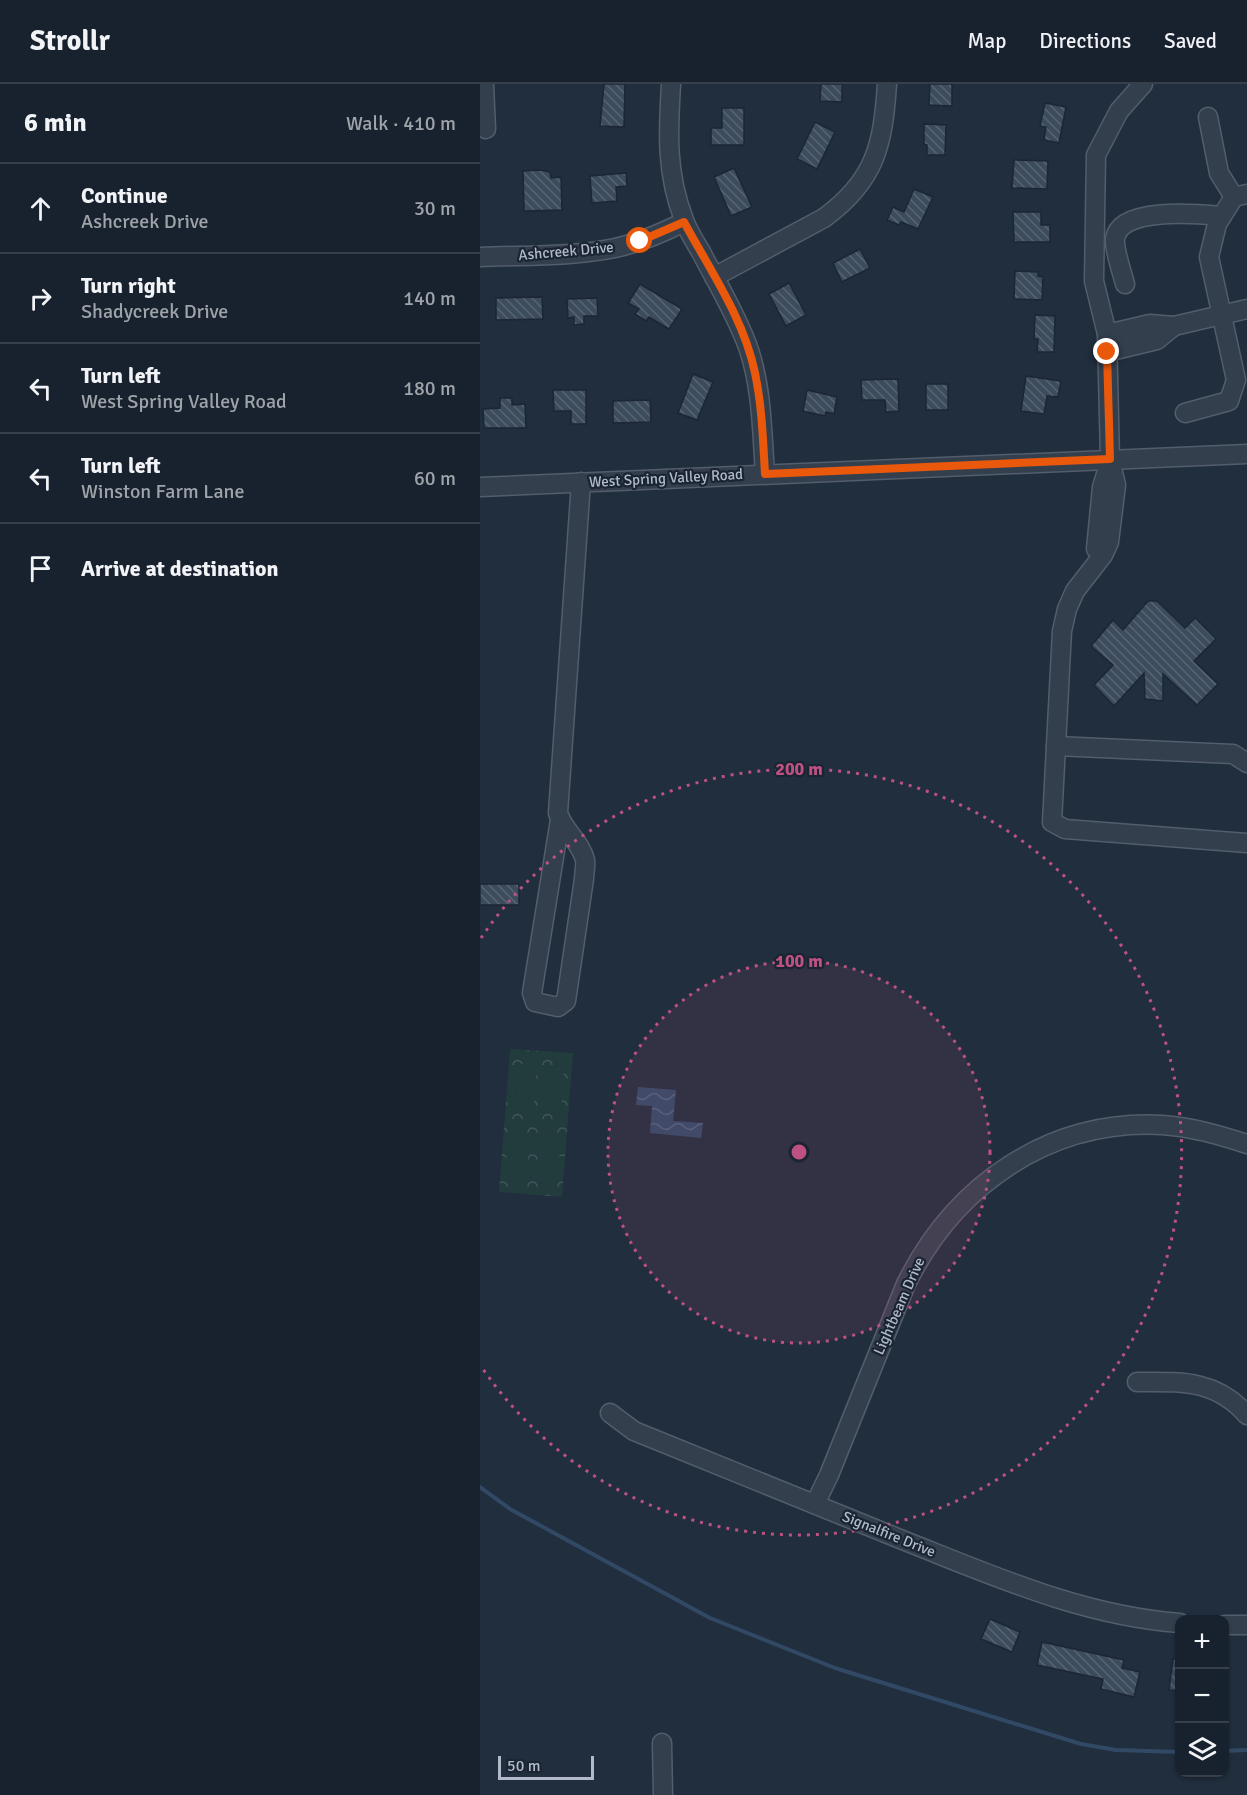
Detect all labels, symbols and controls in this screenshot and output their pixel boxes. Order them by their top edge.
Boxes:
text: Strollr [30,24,110,58]
text: Map [968,28,1006,54]
text: Directions [1039,28,1131,54]
text: Saved [1164,28,1217,54]
text: 6 min [24,107,87,139]
text: Walk · 410 m [346,111,456,136]
text: Continue [81,182,168,209]
icon: ahead [24,192,57,225]
text: 30 m [414,196,456,221]
text: Ashcreek Drive [81,209,208,234]
route start [626,227,652,253]
street label: Ashcreek Drive [518,238,614,264]
text: Turn right [81,272,176,299]
icon: right [24,282,57,315]
text: 140 m [403,286,456,311]
text: Shadycreek Drive [81,299,228,324]
route end [1093,338,1119,364]
text: Turn left [81,362,161,389]
icon: left [24,372,57,405]
text: 180 m [403,376,456,401]
text: West Spring Valley Road [81,389,287,414]
text: Turn left [81,452,161,479]
icon: left [24,462,57,495]
street label: West Spring Valley Road [589,465,743,491]
text: 60 m [414,466,456,491]
text: Winston Farm Lane [81,479,245,504]
icon: arrive [24,552,57,585]
text: Arrive at destination [81,555,278,582]
text: 200 m [775,758,823,780]
text: 100 m [775,950,823,972]
centre of rings [789,1142,809,1162]
street label: Lightbeam Drive [869,1254,929,1358]
street label: Signalfire Drive [840,1507,938,1561]
map controls [1175,1615,1229,1777]
button: + [1175,1615,1229,1669]
button: − [1175,1669,1229,1723]
button: layers [1175,1723,1229,1777]
scale bar [498,1753,594,1780]
text: 50 m [507,1756,541,1776]

